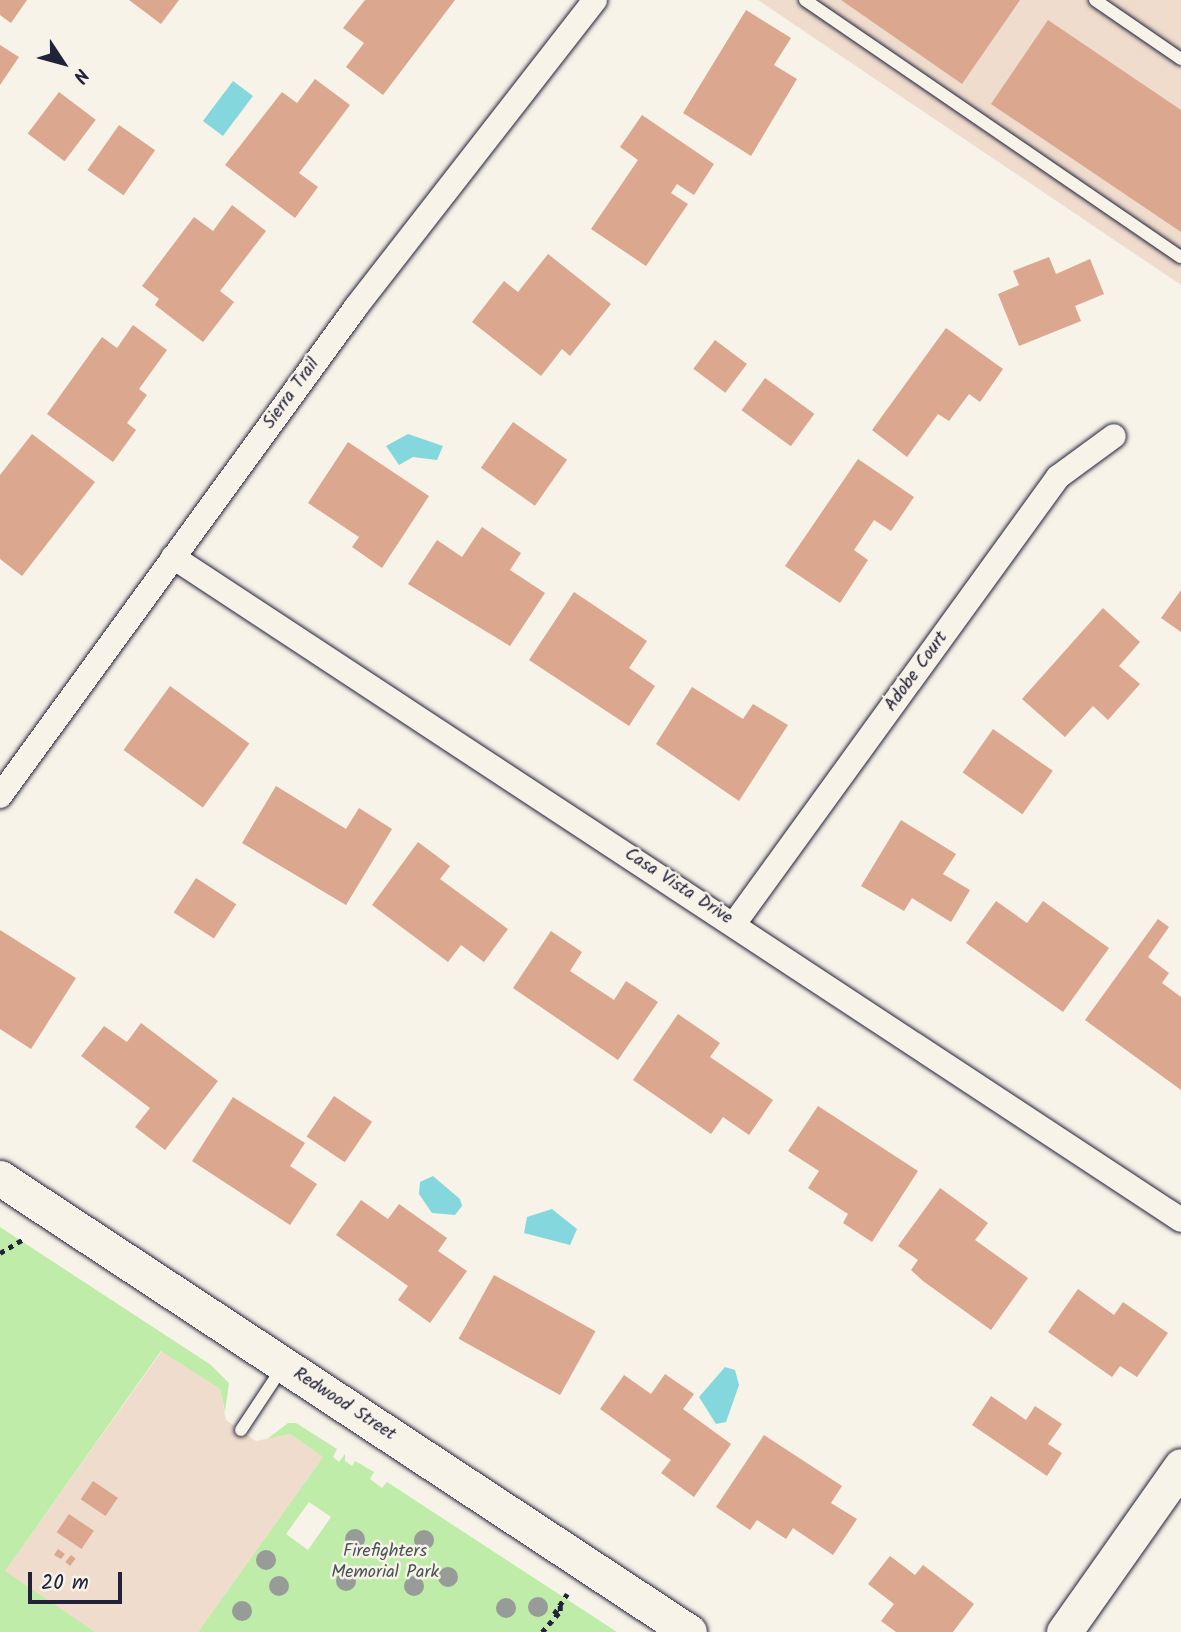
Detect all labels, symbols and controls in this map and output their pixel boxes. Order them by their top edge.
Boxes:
north arrow [28,28,98,98]
text: N [64,62,96,89]
street label: Sierra Trail [259,354,325,434]
street label: Adobe Court [881,628,953,716]
street label: Casa Vista Drive [620,844,736,930]
street label: Redwood Street [289,1364,399,1446]
park label: Firefighters Memorial Park [331,1542,439,1584]
scale bar [32,1558,126,1602]
text: 20 m [41,1567,89,1600]

